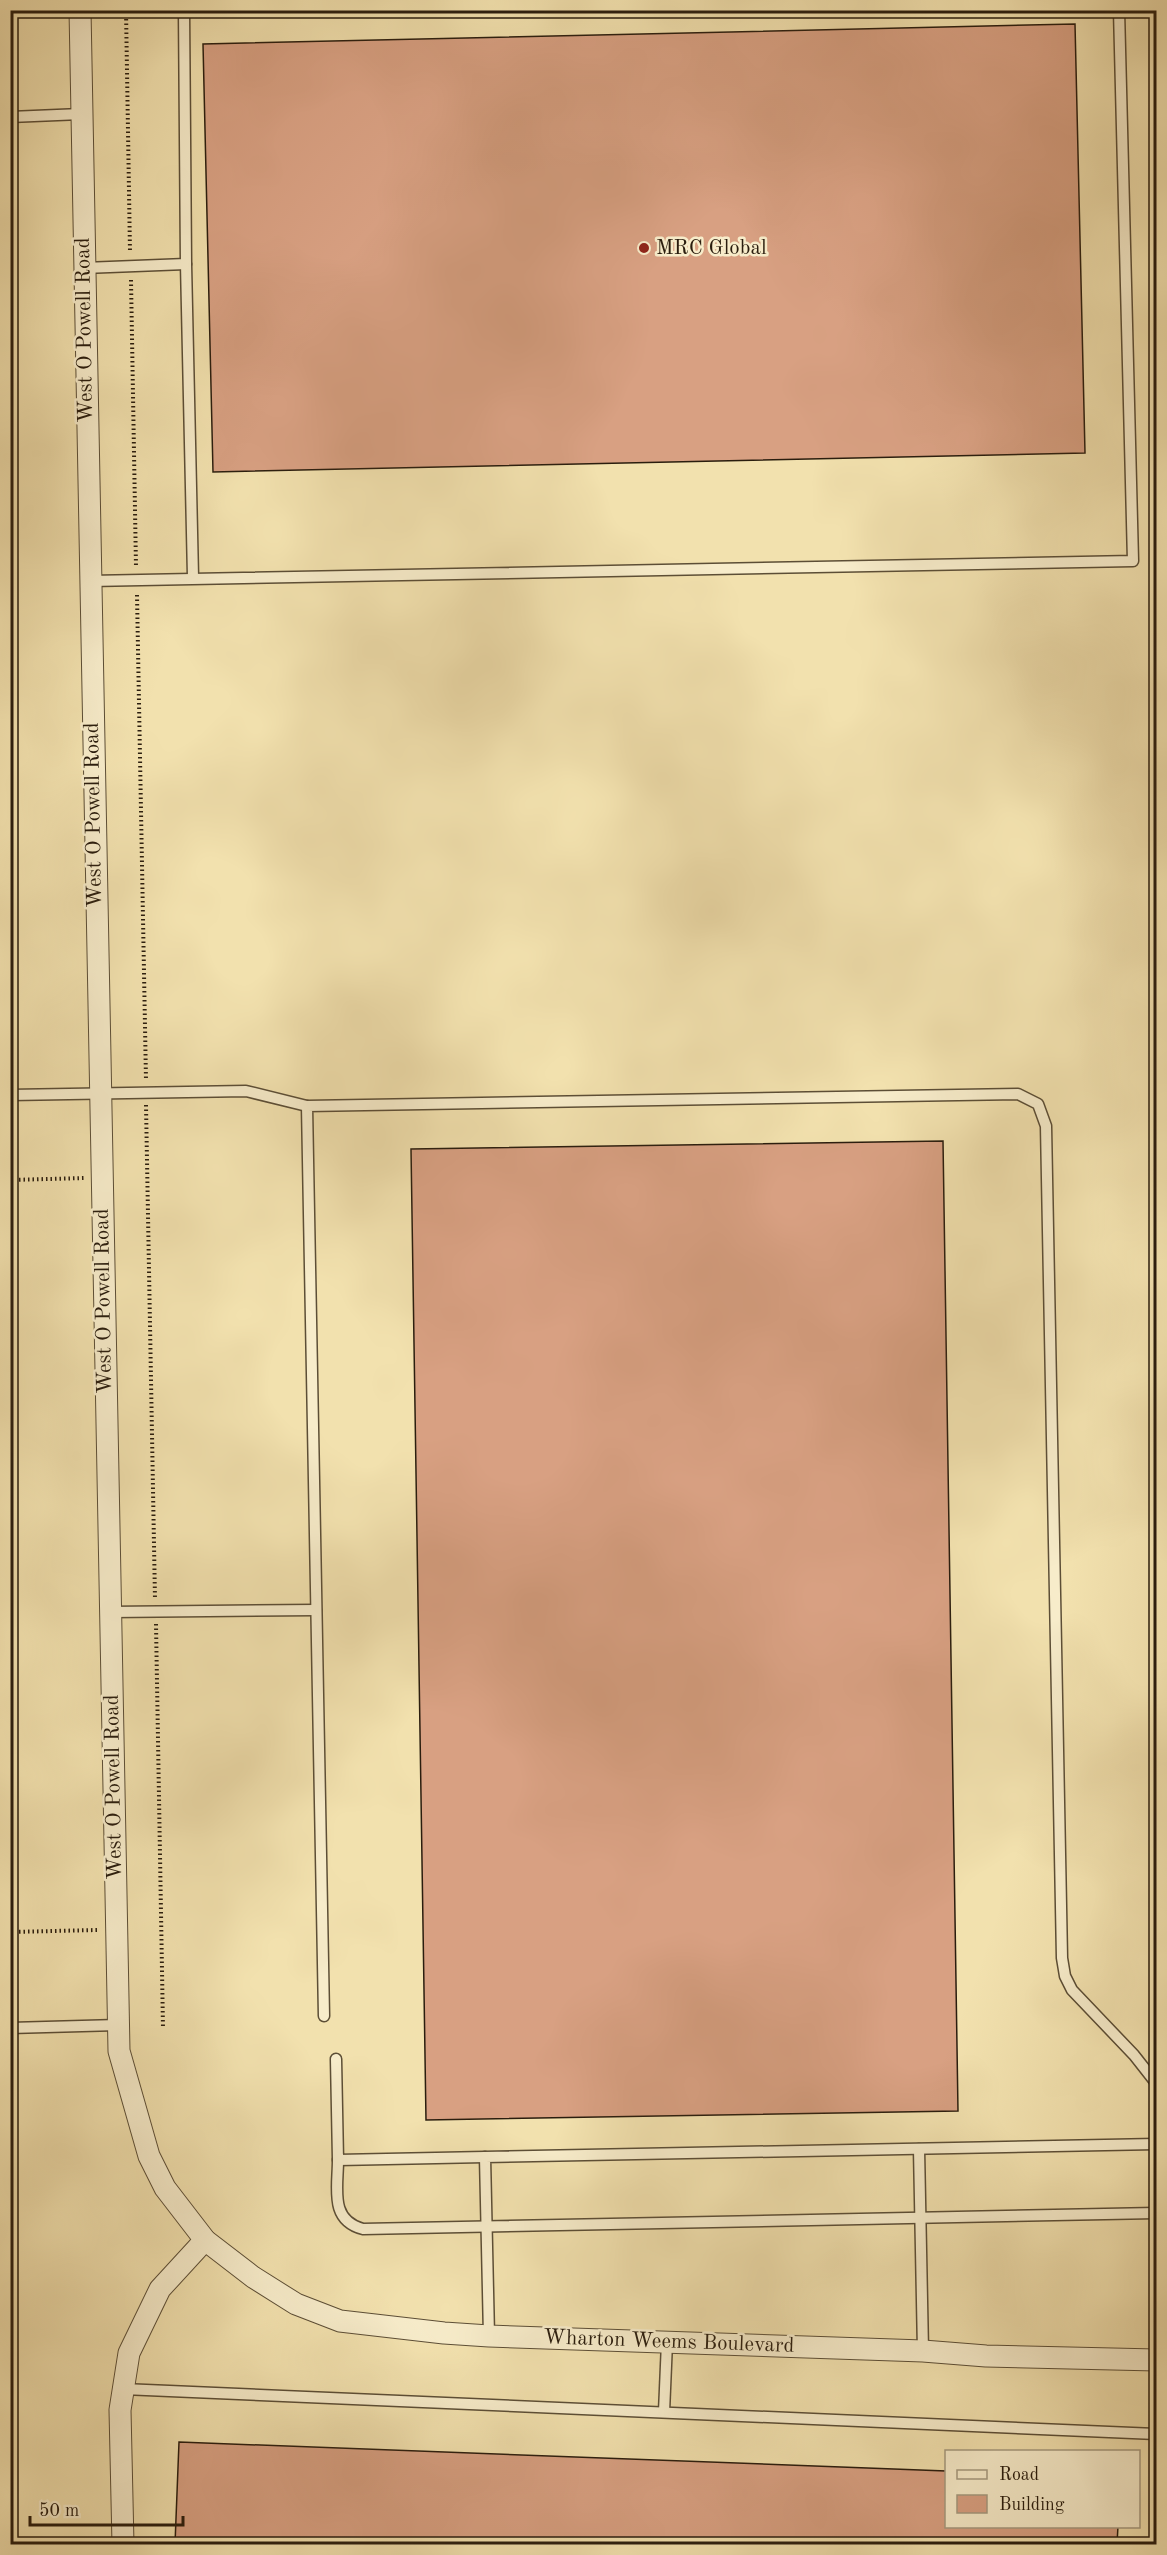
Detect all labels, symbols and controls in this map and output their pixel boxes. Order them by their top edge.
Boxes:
street label: West O Powell Road [73,237,97,423]
place label: MRC Global [656,238,767,259]
marker: MRC Global [637,241,651,255]
street label: West O Powell Road [82,722,106,908]
street label: West O Powell Road [92,1208,116,1394]
street label: West O Powell Road [102,1694,126,1880]
street label: Wharton Weems Boulevard [543,2327,795,2357]
legend [945,2450,1140,2528]
text: Road [999,2466,1039,2484]
scale bar [30,2489,183,2527]
text: Building [999,2496,1065,2514]
text: 50 m [39,2502,79,2520]

